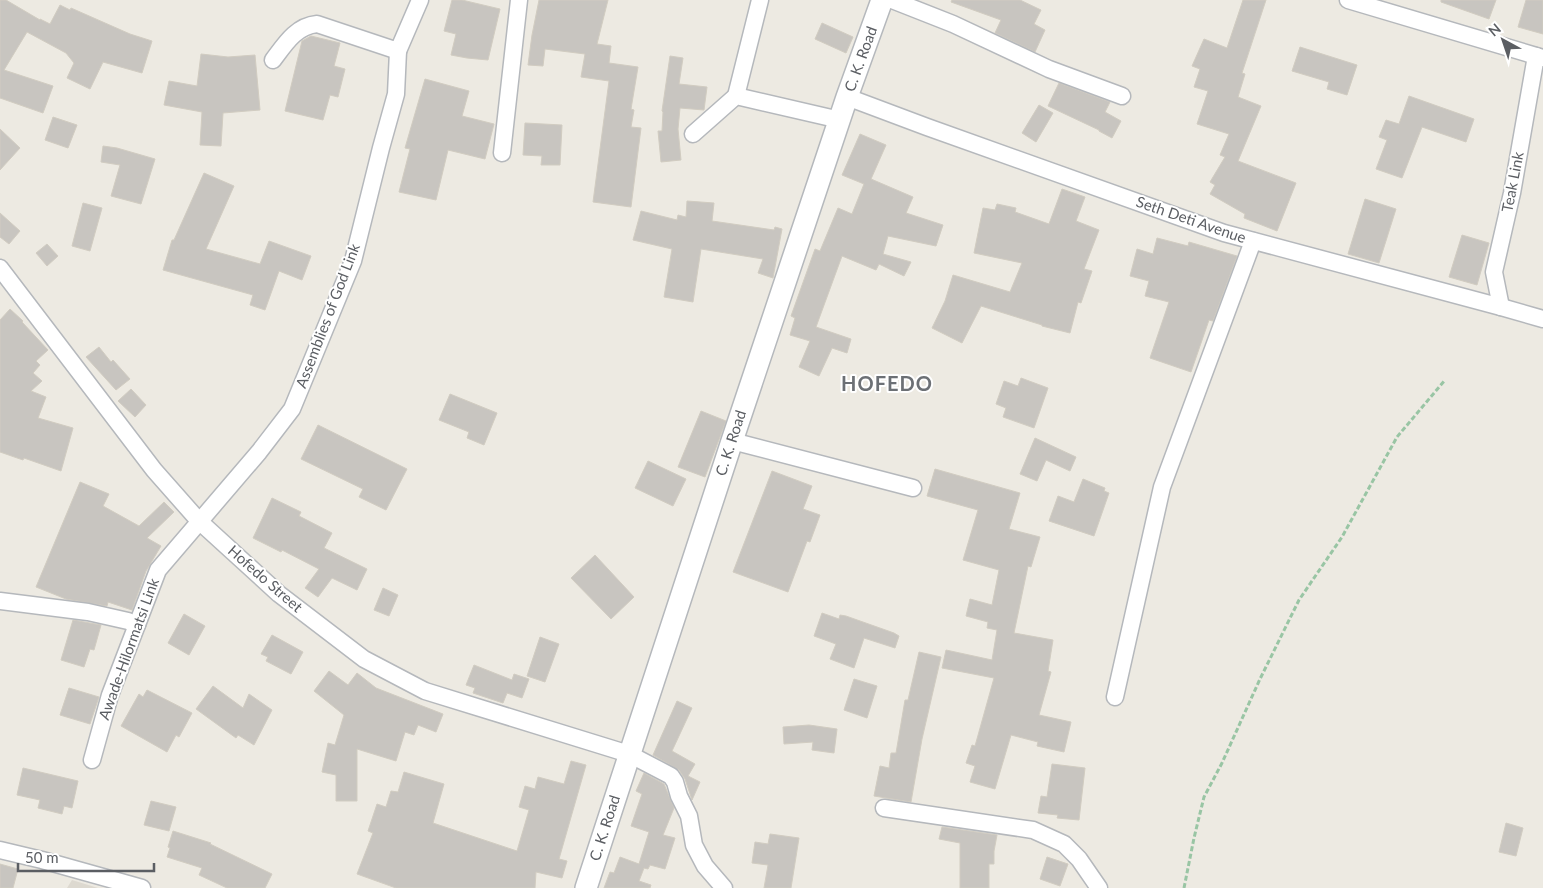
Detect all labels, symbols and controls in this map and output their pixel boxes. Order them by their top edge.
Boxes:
north arrow [1478,15,1528,65]
text: N [1485,20,1504,40]
street label: C. K. Road [840,24,880,94]
street label: Teak Link [1497,150,1527,214]
street label: Seth Deti Avenue [1134,192,1249,246]
street label: Assemblies of God Link [291,241,363,390]
district label: HOFEDO [841,371,933,395]
street label: C. K. Road [711,408,749,478]
street label: Hofedo Street [225,541,307,616]
street label: Awade-Hilormatsi Link [94,575,162,722]
street label: C. K. Road [585,793,623,863]
scale bar [18,840,154,872]
text: 50 m [25,848,59,866]

